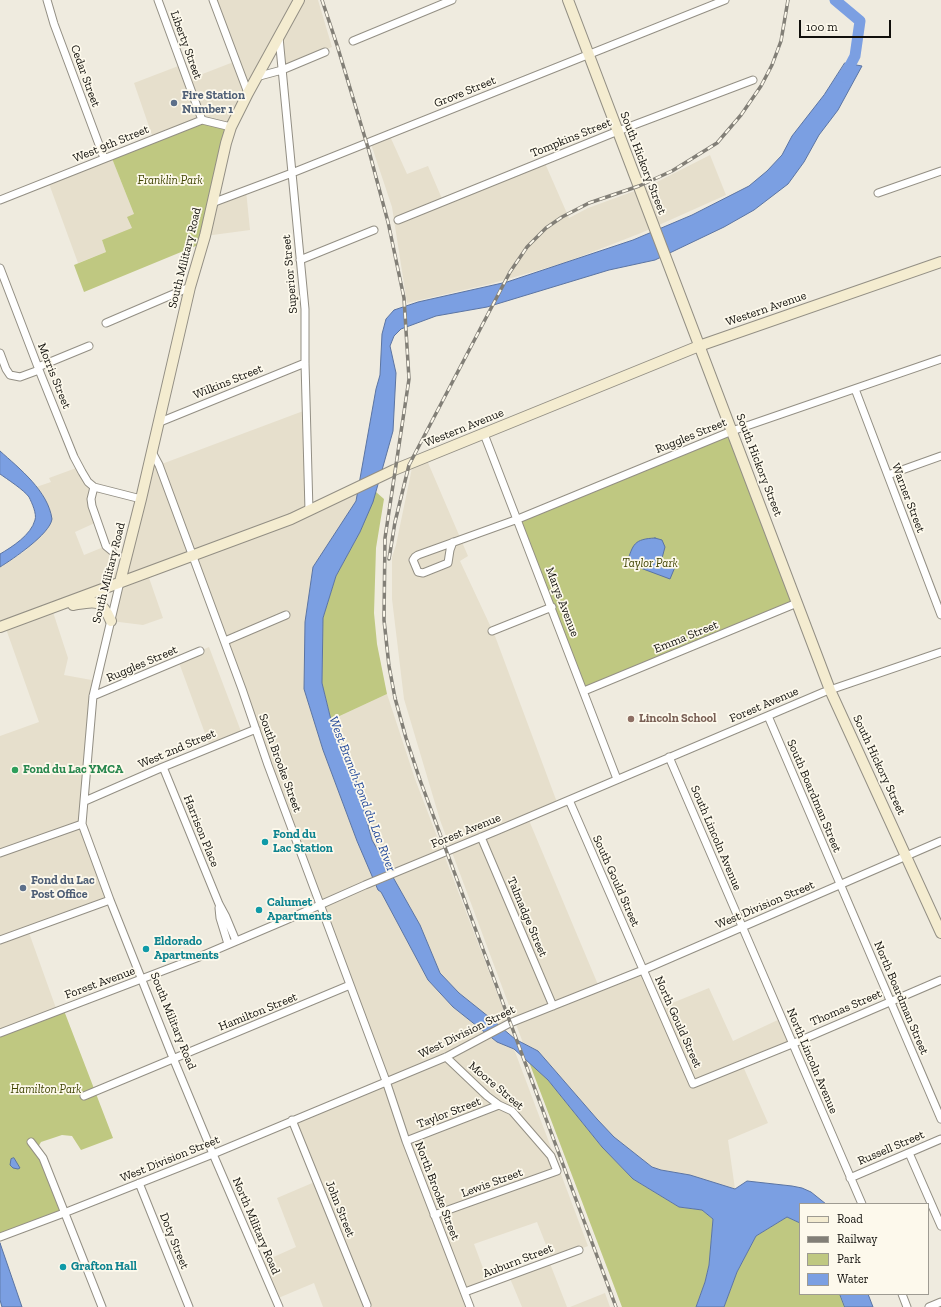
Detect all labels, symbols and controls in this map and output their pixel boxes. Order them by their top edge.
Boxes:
street label: Liberty Street [167,9,205,81]
scale bar [801,12,893,38]
text: 100 m [806,20,838,34]
street label: Cedar Street [67,43,103,109]
street label: Grove Street [432,73,498,111]
place label: Fire Station Number 1 [182,89,245,117]
marker: Fire Station Number 1 [169,98,179,108]
street label: South Hickory Street [617,110,669,216]
street label: Tompkins Street [528,115,614,161]
street label: West 9th Street [71,122,151,166]
park label: Franklin Park [137,174,203,188]
street label: South Military Road [165,206,205,310]
street label: Superior Street [279,234,301,314]
street label: Western Avenue [724,288,808,330]
street label: Morris Street [34,341,74,411]
street label: Wilkins Street [191,362,265,402]
street label: Western Avenue [422,406,506,450]
street label: South Hickory Street [733,412,785,518]
street label: Ruggles Street [653,415,729,457]
street label: Warner Street [888,461,928,535]
street label: South Military Road [89,521,129,625]
park label: Taylor Park [622,557,678,571]
street label: Marys Avenue [542,565,582,639]
street label: Emma Street [652,618,720,656]
street label: Ruggles Street [104,643,180,685]
street label: Forest Avenue [727,684,801,726]
street label: South Brooke Street [255,712,305,814]
place label: Lincoln School [639,712,716,726]
street label: South Hickory Street [849,713,909,817]
water label: West Branch Fond du Lac River [325,714,399,874]
marker: Lincoln School [626,714,636,724]
street label: West 2nd Street [136,726,218,772]
street label: South Boardman Street [784,737,844,855]
place label: Fond du Lac YMCA [23,763,123,777]
marker: Fond du Lac YMCA [10,765,20,775]
street label: South Lincoln Avenue [687,783,745,893]
street label: Harrison Place [180,793,222,869]
street label: Forest Avenue [429,811,503,851]
place label: Fond du Lac Station [273,828,333,856]
street label: South Gould Street [589,833,643,929]
marker: Fond du Lac Station [260,837,270,847]
place label: Fond du Lac Post Office [31,874,95,902]
street label: Talmadge Street [504,875,550,959]
street label: West Division Street [713,878,817,932]
marker: Fond du Lac Post Office [18,883,28,893]
place label: Calumet Apartments [267,896,332,924]
marker: Calumet Apartments [254,905,264,915]
place label: Eldorado Apartments [154,935,219,963]
street label: North Boardman Street [871,939,931,1057]
marker: Eldorado Apartments [141,944,151,954]
street label: Forest Avenue [63,964,137,1002]
street label: South Military Road [147,970,199,1072]
street label: North Gould Street [651,974,705,1070]
street label: Thomas Street [808,987,884,1029]
street label: Hamilton Street [217,990,299,1034]
street label: West Division Street [416,1002,518,1062]
street label: North Lincoln Avenue [783,1006,841,1116]
street label: Moore Street [465,1059,527,1113]
park label: Hamilton Park [11,1083,81,1097]
street label: Taylor Street [415,1094,483,1132]
street label: Russell Street [856,1127,926,1169]
street label: West Division Street [118,1132,222,1186]
street label: North Brooke Street [412,1140,462,1242]
street label: Lewis Street [459,1165,525,1201]
street label: North Military Road [229,1175,283,1277]
street label: John Street [322,1179,358,1239]
legend [799,1203,929,1295]
street label: Doty Street [156,1211,192,1271]
text: Road [837,1212,863,1226]
text: Railway [837,1232,878,1246]
street label: Auburn Street [481,1241,555,1281]
text: Park [837,1252,861,1266]
place label: Grafton Hall [71,1260,137,1274]
marker: Grafton Hall [58,1262,68,1272]
text: Water [837,1272,869,1286]

